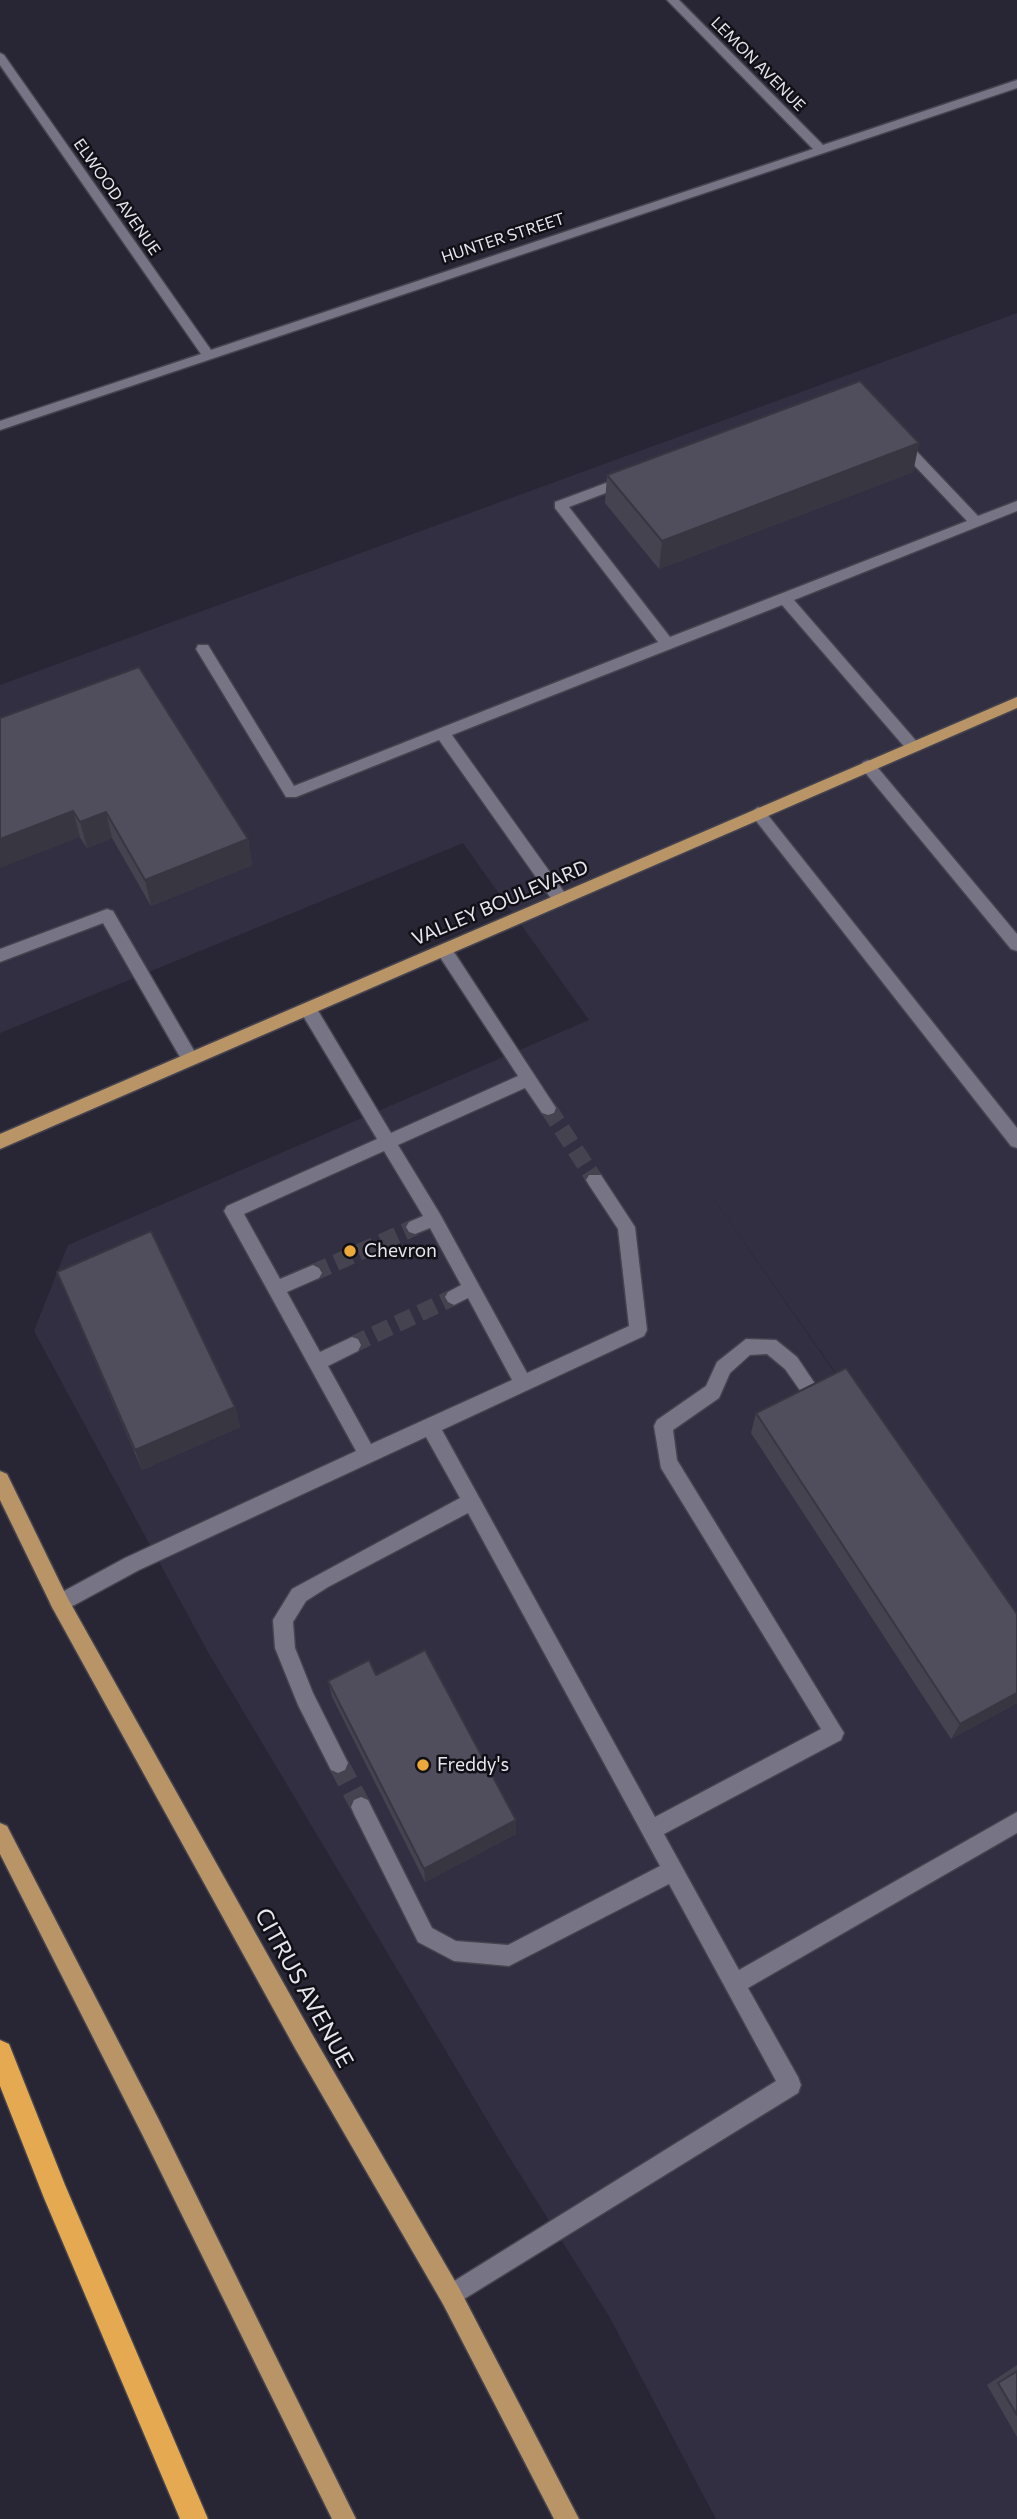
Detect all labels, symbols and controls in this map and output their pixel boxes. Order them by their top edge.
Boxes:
street label: LEMON AVENUE [707,13,809,115]
street label: ELWOOD AVENUE [70,135,164,259]
street label: HUNTER STREET [439,209,567,267]
street label: VALLEY BOULEVARD [408,856,592,950]
place label: Chevron [364,1240,437,1262]
marker: Chevron [342,1243,358,1259]
place label: Freddy's [437,1754,509,1776]
marker: Freddy's [415,1757,431,1773]
street label: CITRUS AVENUE [249,1903,359,2073]

